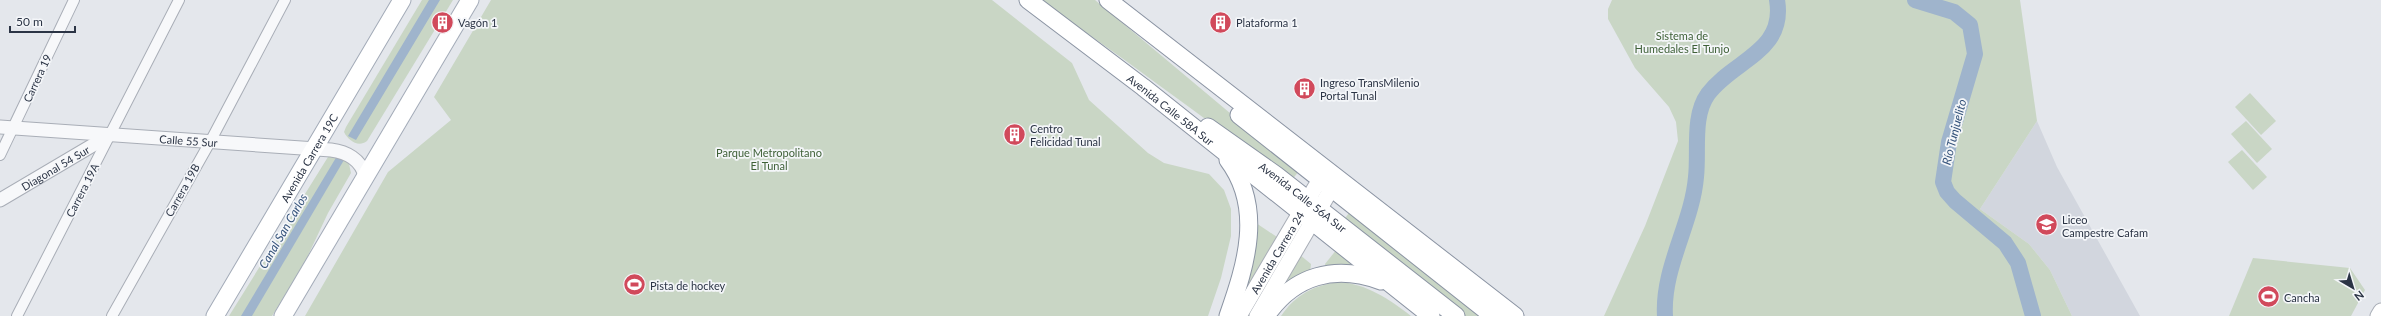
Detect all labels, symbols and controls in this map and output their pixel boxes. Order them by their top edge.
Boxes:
scale bar [10,8,75,34]
building icon: Vagón 1 [430,9,456,35]
building icon: Plataforma 1 [1208,9,1234,35]
text: 50 m [16,14,43,29]
place label: Vagón 1 [458,16,497,29]
place label: Plataforma 1 [1236,16,1298,29]
park label: Sistema de Humedales El Tunjo [1635,29,1729,55]
street label: Carrera 19 [20,52,54,104]
street label: Avenida Calle 58A Sur [1125,71,1217,148]
building icon: Ingreso TransMilenio Portal Tunal [1291,75,1317,101]
place label: Ingreso TransMilenio Portal Tunal [1320,76,1420,102]
water label: Río Tunjuelito [1939,98,1969,166]
street label: Avenida Carrera 19C [278,111,340,204]
building icon: Centro Felicidad Tunal [1002,121,1028,147]
place label: Centro Felicidad Tunal [1030,122,1101,148]
street label: Calle 55 Sur [159,132,218,149]
street label: Diagonal 54 Sur [19,142,92,193]
park label: Parque Metropolitano El Tunal [716,146,822,172]
street label: Avenida Calle 56A Sur [1257,159,1349,235]
street label: Carrera 19A [63,160,101,219]
street label: Carrera 19B [162,161,202,219]
water label: Canal San Carlos [255,191,311,271]
street label: Avenida Carrera 24 [1247,208,1306,296]
school or university icon: Liceo Campestre Cafam [2033,212,2059,238]
place label: Liceo Campestre Cafam [2062,213,2148,239]
north arrow [2333,268,2373,308]
sports icon: Pista de hockey [622,272,648,298]
place label: Pista de hockey [650,279,726,292]
sports icon: Cancha [2255,284,2281,310]
text: N [2352,289,2367,304]
place label: Cancha [2284,291,2320,304]

